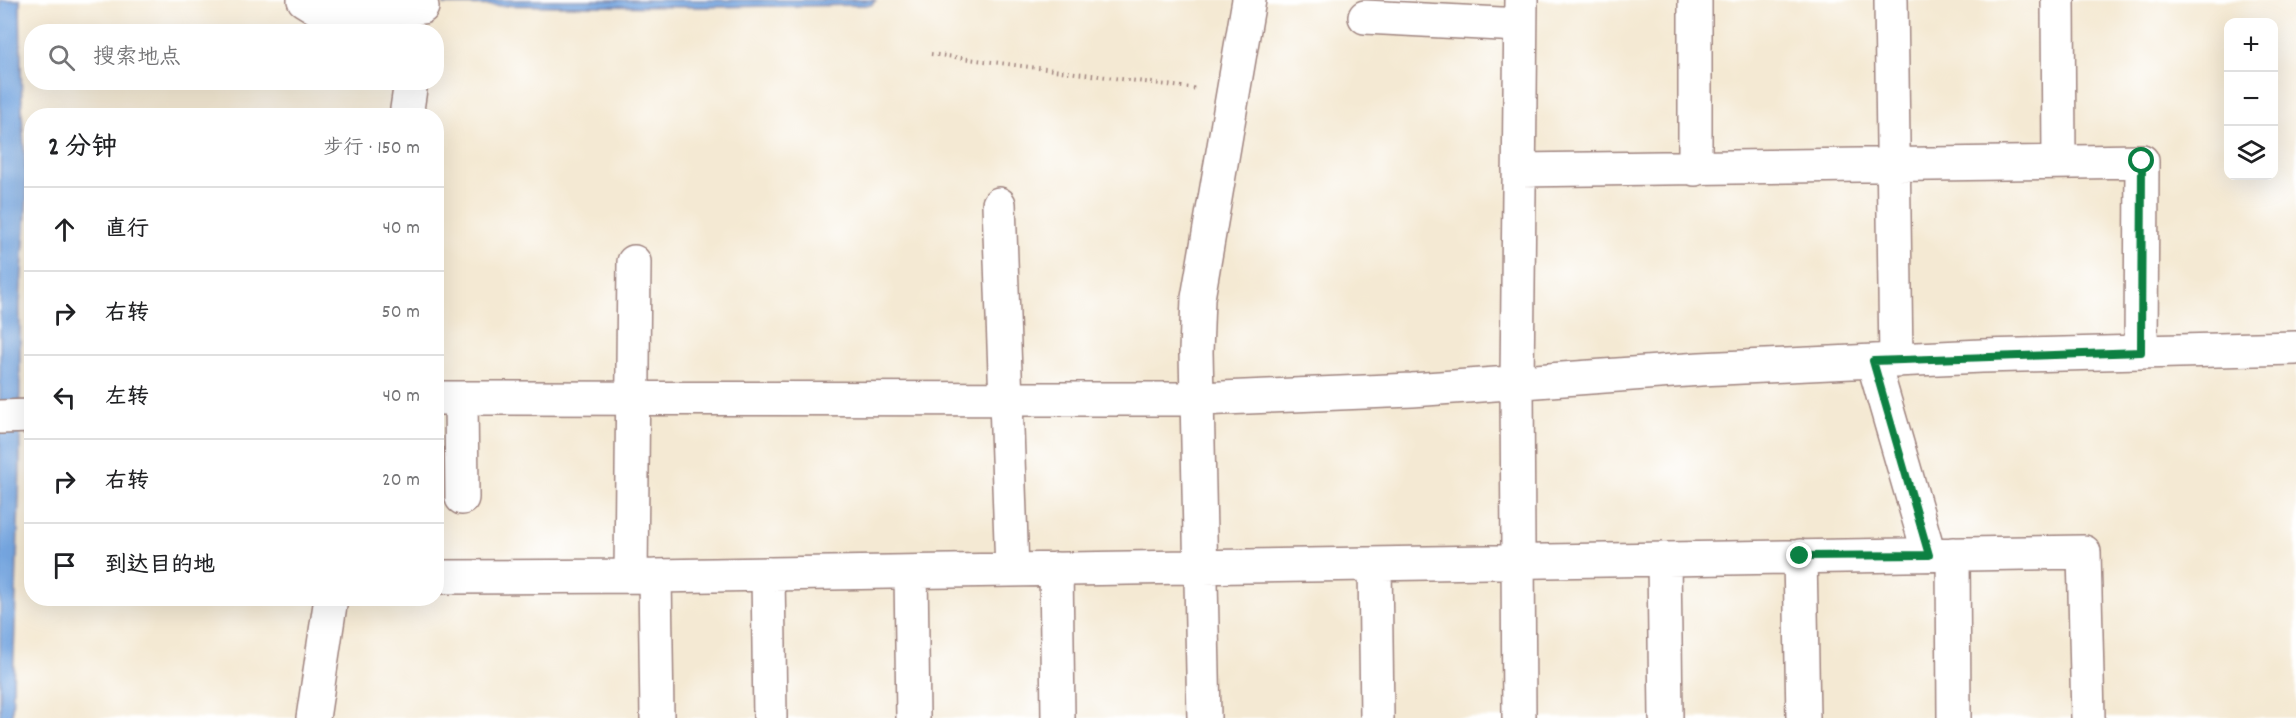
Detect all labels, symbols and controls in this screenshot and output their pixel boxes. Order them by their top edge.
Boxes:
map controls [2224,18,2278,180]
button: + [2224,18,2278,72]
search box [24,24,444,90]
icon: search [45,41,78,74]
text: 搜索地点 [93,43,181,74]
button: − [2224,72,2278,126]
button: layers [2224,126,2278,180]
text: 2 分钟 [48,130,117,167]
text: 步行 · 150 m [323,135,420,163]
route start [2128,147,2154,173]
icon: ahead [48,213,81,246]
text: 直行 [105,215,149,246]
text: 40 m [382,215,420,243]
icon: right [48,297,81,330]
text: 右转 [105,299,149,330]
text: 50 m [382,299,420,327]
icon: left [48,381,81,414]
text: 左转 [105,383,149,414]
text: 40 m [382,383,420,411]
icon: right [48,465,81,498]
text: 右转 [105,467,149,498]
text: 20 m [382,467,420,495]
route end [1786,542,1812,568]
icon: arrive [48,549,81,582]
text: 到达目的地 [105,551,215,582]

